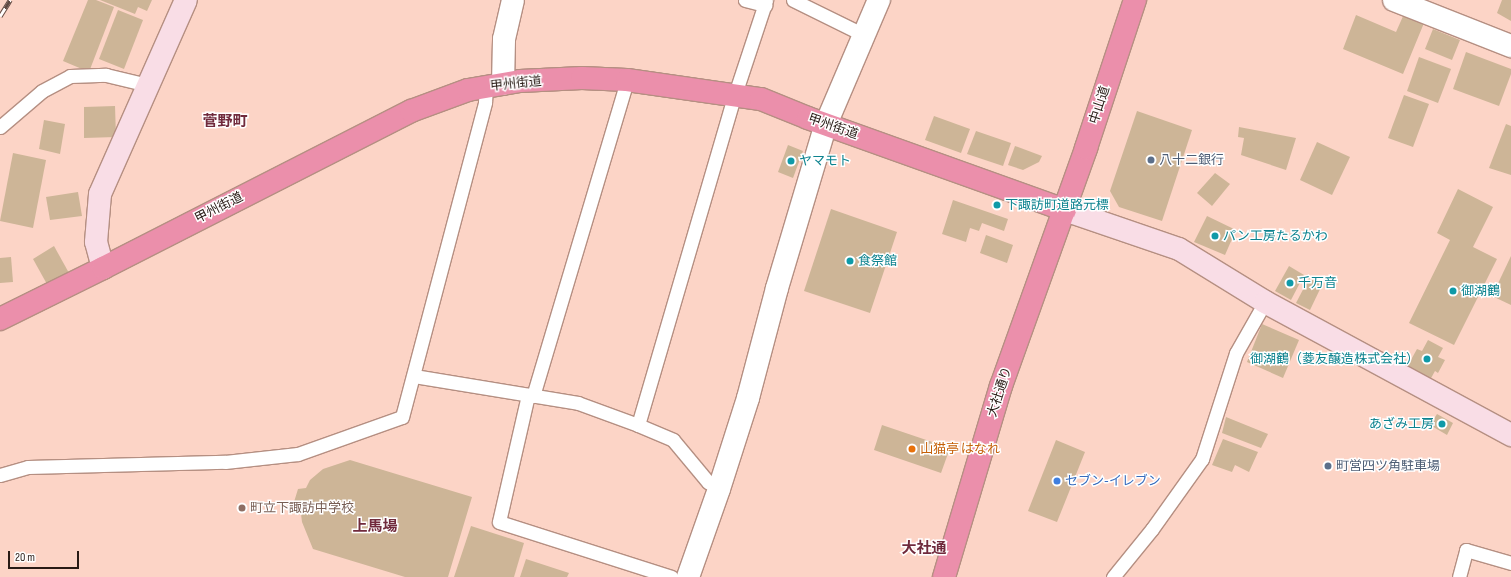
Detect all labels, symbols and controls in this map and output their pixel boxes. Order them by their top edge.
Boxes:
street label: 甲州街道 [489,74,543,94]
street label: 中山道 [1087,84,1113,126]
street label: 甲州街道 [806,111,860,143]
district label: 菅野町 [203,113,247,131]
place label: 八十二銀行 [1159,152,1224,168]
place label: ヤマモト [799,153,851,169]
marker: 八十二銀行 [1146,155,1156,165]
marker: ヤマモト [786,156,796,166]
street label: 甲州街道 [192,189,246,227]
place label: 下諏訪町道路元標 [1005,197,1109,213]
marker: 下諏訪町道路元標 [992,200,1002,210]
place label: パン工房たるかわ [1223,228,1327,244]
marker: パン工房たるかわ [1210,231,1220,241]
place label: 食祭館 [858,253,897,269]
marker: 食祭館 [845,256,855,266]
place label: 千万音 [1298,275,1337,291]
marker: 千万音 [1285,278,1295,288]
place label: 御湖鶴 [1461,283,1500,299]
marker: 御湖鶴 [1448,286,1458,296]
place label: 御湖鶴（菱友醸造株式会社） [1250,351,1419,367]
marker: 御湖鶴（菱友醸造株式会社） [1422,354,1432,364]
street label: 大社通り [985,365,1015,419]
place label: あざみ工房 [1369,416,1434,432]
marker: あざみ工房 [1437,419,1447,429]
place label: 山猫亭 はなれ [920,441,1000,457]
marker: 山猫亭 はなれ [907,444,917,454]
place label: 町営四ツ角駐車場 [1336,458,1440,474]
marker: 町営四ツ角駐車場 [1323,461,1333,471]
place label: セブン-イレブン [1065,473,1161,489]
marker: セブン-イレブン [1052,476,1062,486]
place label: 町立下諏訪中学校 [250,500,354,516]
marker: 町立下諏訪中学校 [237,503,247,513]
district label: 上馬場 [353,518,397,536]
district label: 大社通 [902,540,946,558]
scale bar [10,543,81,569]
text: 20 m [15,550,35,565]

